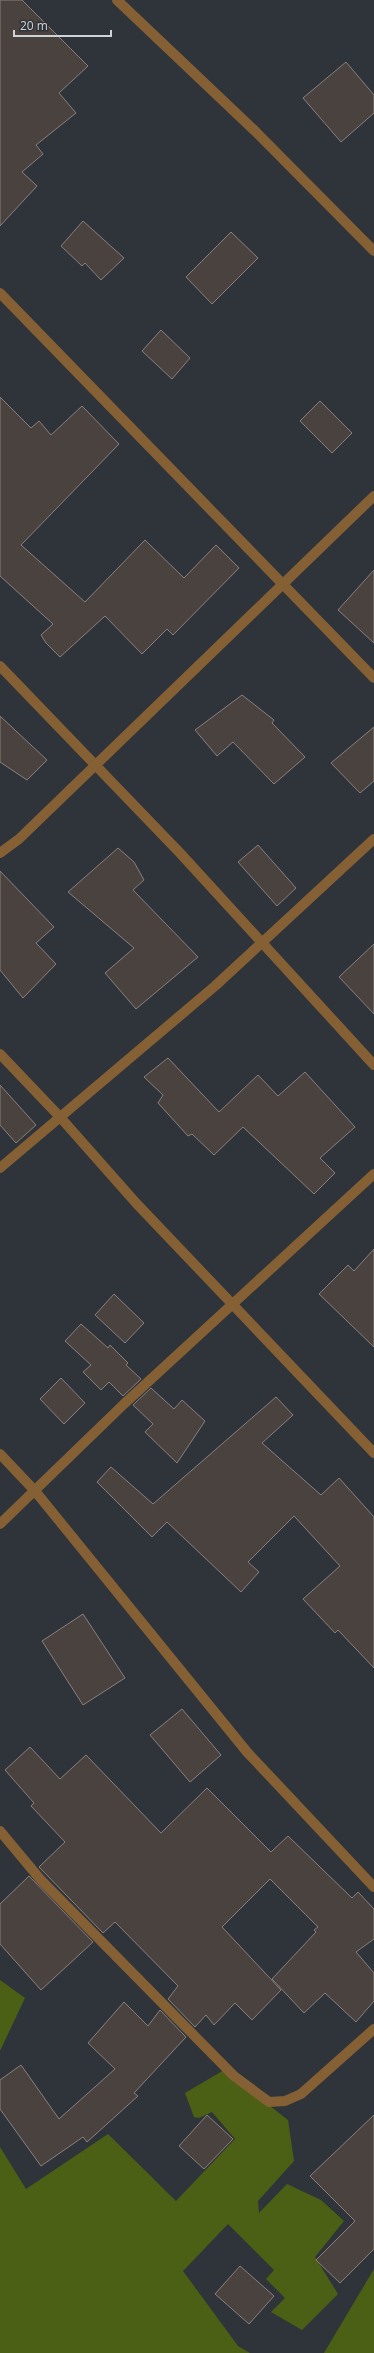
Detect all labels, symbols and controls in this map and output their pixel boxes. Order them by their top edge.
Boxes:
scale bar [14,12,111,38]
text: 20 m [20,17,48,34]

